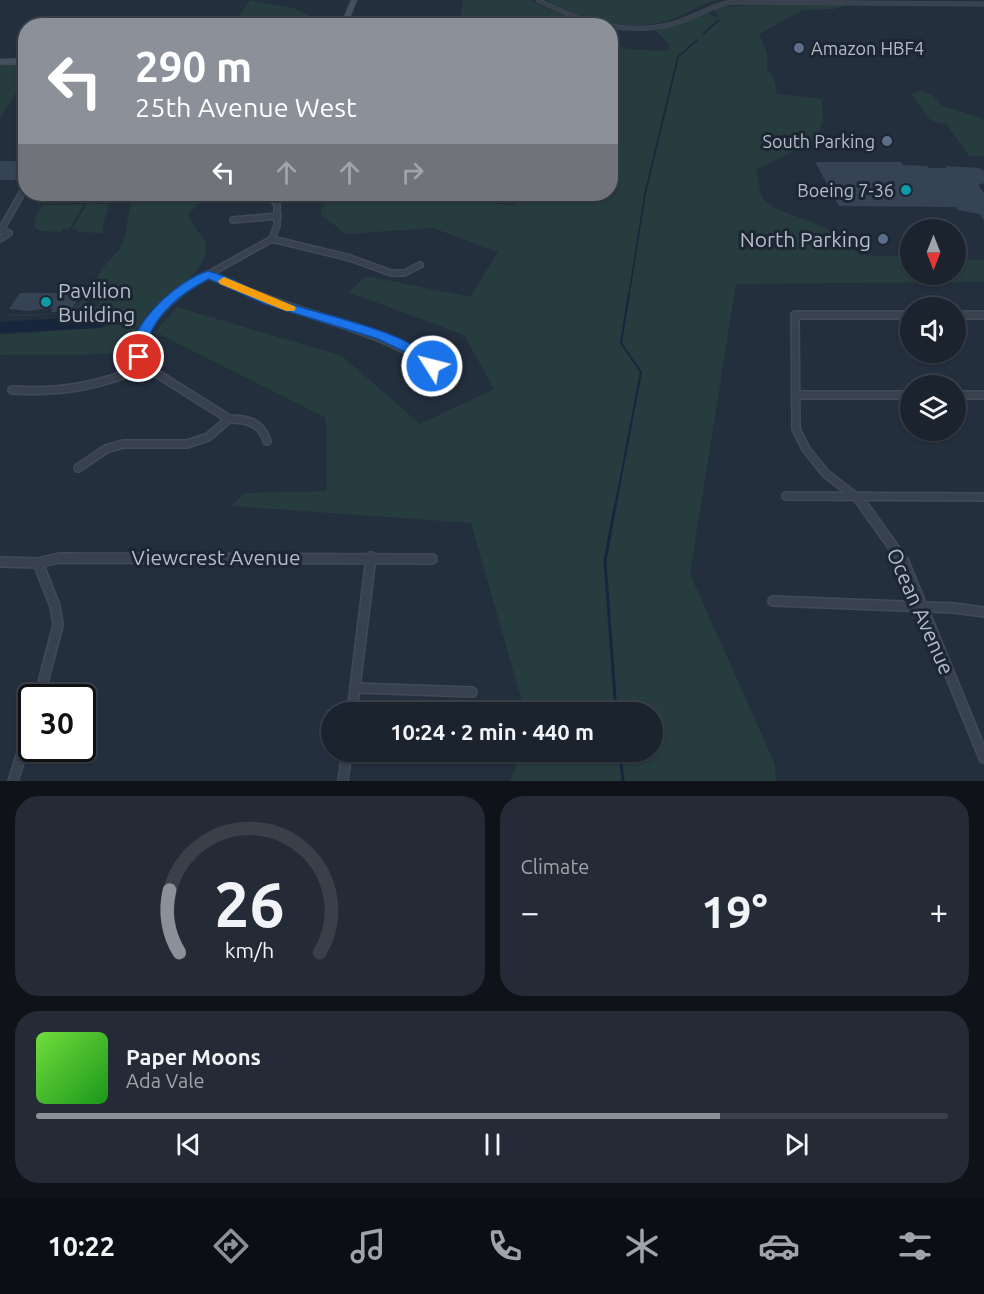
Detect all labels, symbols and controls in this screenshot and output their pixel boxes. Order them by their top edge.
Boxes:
place label: Amazon HBF4 [811,38,924,58]
marker: Amazon HBF4 [792,41,806,55]
icon: left [36,42,114,120]
text: 290 m [135,43,252,90]
text: 25th Avenue West [135,92,357,122]
place label: South Parking [763,131,875,151]
marker: South Parking [880,134,894,148]
icon: left [207,156,240,189]
icon: ahead [270,156,303,189]
icon: ahead [333,156,366,189]
icon: right [396,156,429,189]
place label: Boeing 7-36 [797,180,894,200]
marker: Boeing 7-36 [899,183,913,197]
north arrow [900,219,966,285]
map controls [900,219,966,441]
place label: North Parking [740,227,871,251]
marker: North Parking [876,232,890,246]
place label: Pavilion Building [58,278,135,326]
marker: Pavilion Building [39,295,53,309]
button: sound [900,297,966,363]
pin [113,331,164,382]
position arrow [400,334,464,398]
icon: arrive [122,340,155,373]
button: layers [900,375,966,441]
street label: Ocean Avenue [882,544,960,678]
street label: Viewcrest Avenue [131,545,301,569]
speed limit sign: 30 [18,684,96,762]
text: 10:24 · 2 min · 440 m [390,719,594,744]
text: Climate [521,855,589,878]
text: 26 [215,869,285,939]
text: 19° [701,886,768,937]
text: − [521,893,539,930]
text: + [929,893,948,930]
text: km/h [225,938,274,962]
text: Paper Moons [126,1044,261,1069]
text: Ada Vale [126,1069,204,1092]
icon: previous [172,1128,205,1161]
icon: pause [476,1128,509,1161]
icon: next [780,1128,813,1161]
icon: directions [210,1225,252,1267]
icon: music [347,1225,389,1267]
icon: phone [484,1225,526,1267]
icon: climate [621,1225,663,1267]
icon: car [758,1225,800,1267]
icon: filters [894,1225,936,1267]
text: 10:22 [47,1231,115,1261]

